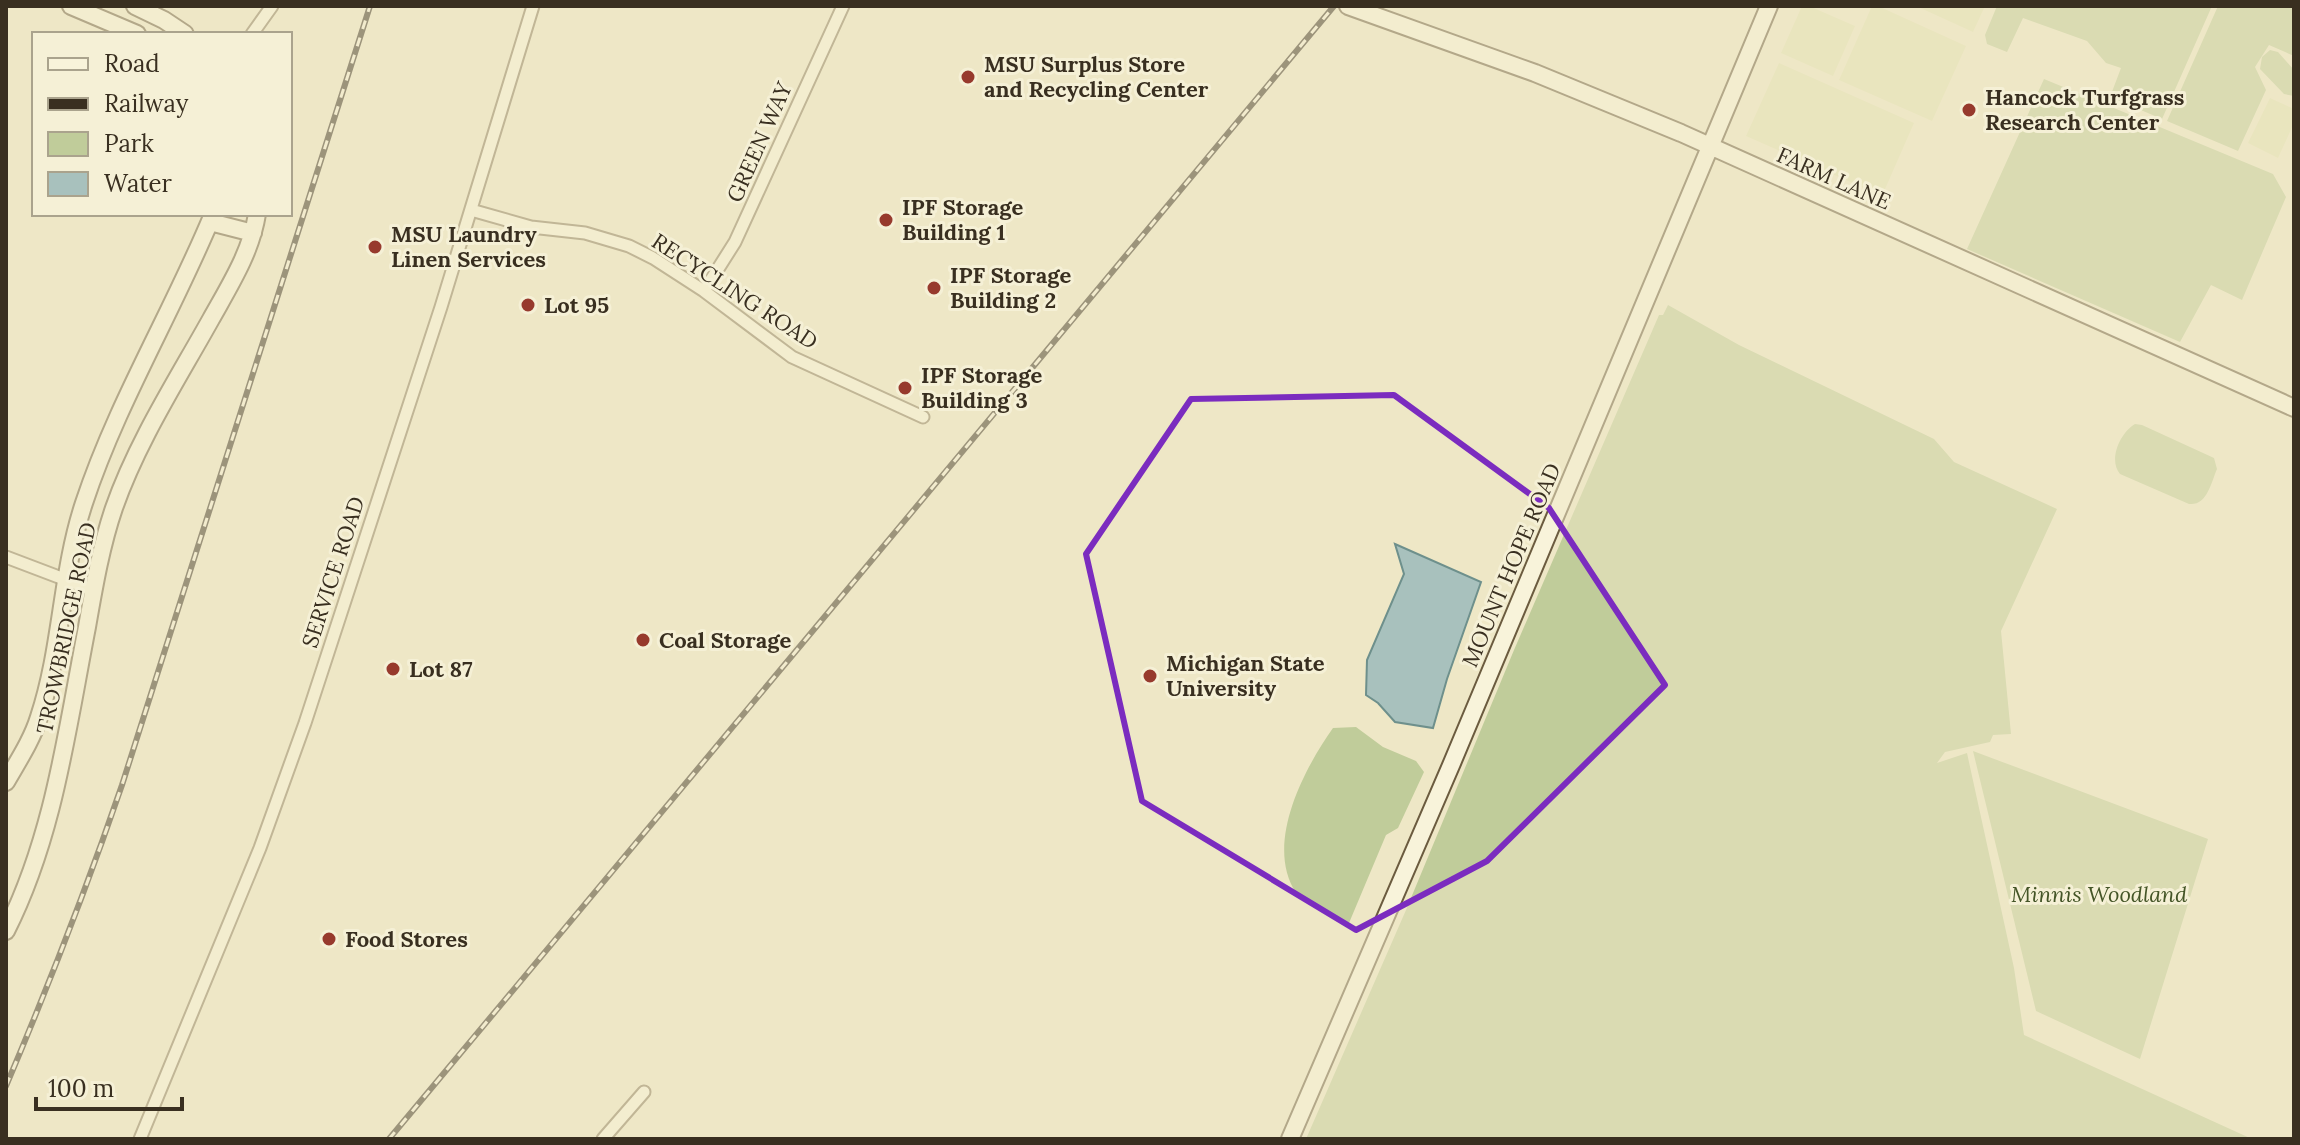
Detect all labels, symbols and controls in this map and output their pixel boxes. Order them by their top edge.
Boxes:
legend [32,32,292,216]
text: Road [104,48,160,79]
place label: MSU Surplus Store and Recycling Center [984,50,1209,103]
marker: MSU Surplus Store and Recycling Center [959,68,977,86]
street label: GREEN WAY [720,77,798,206]
place label: Hancock Turfgrass Research Center [1985,83,2184,136]
text: Railway [104,88,189,119]
marker: Hancock Turfgrass Research Center [1960,101,1978,119]
text: Park [104,128,154,159]
street label: FARM LANE [1773,140,1895,216]
text: Water [104,168,172,199]
place label: IPF Storage Building 1 [902,193,1023,246]
marker: IPF Storage Building 1 [877,211,895,229]
place label: MSU Laundry Linen Services [391,220,546,273]
street label: RECYCLING ROAD [647,227,823,355]
marker: MSU Laundry Linen Services [366,238,384,256]
place label: IPF Storage Building 2 [950,261,1071,314]
marker: IPF Storage Building 2 [925,279,943,297]
place label: Lot 95 [544,291,609,319]
marker: Lot 95 [519,296,537,314]
place label: IPF Storage Building 3 [921,361,1042,414]
marker: IPF Storage Building 3 [896,379,914,397]
street label: MOUNT HOPE ROAD [1455,459,1567,671]
street label: SERVICE ROAD [295,493,371,651]
street label: TROWBRIDGE ROAD [30,520,102,736]
place label: Coal Storage [659,626,791,654]
marker: Coal Storage [634,631,652,649]
place label: Michigan State University [1166,649,1325,702]
place label: Lot 87 [409,655,473,683]
marker: Lot 87 [384,660,402,678]
marker: Michigan State University [1141,667,1159,685]
park label: Minnis Woodland [2011,880,2188,908]
place label: Food Stores [345,925,468,953]
marker: Food Stores [320,930,338,948]
scale bar [36,1061,182,1111]
text: 100 m [48,1073,114,1104]

